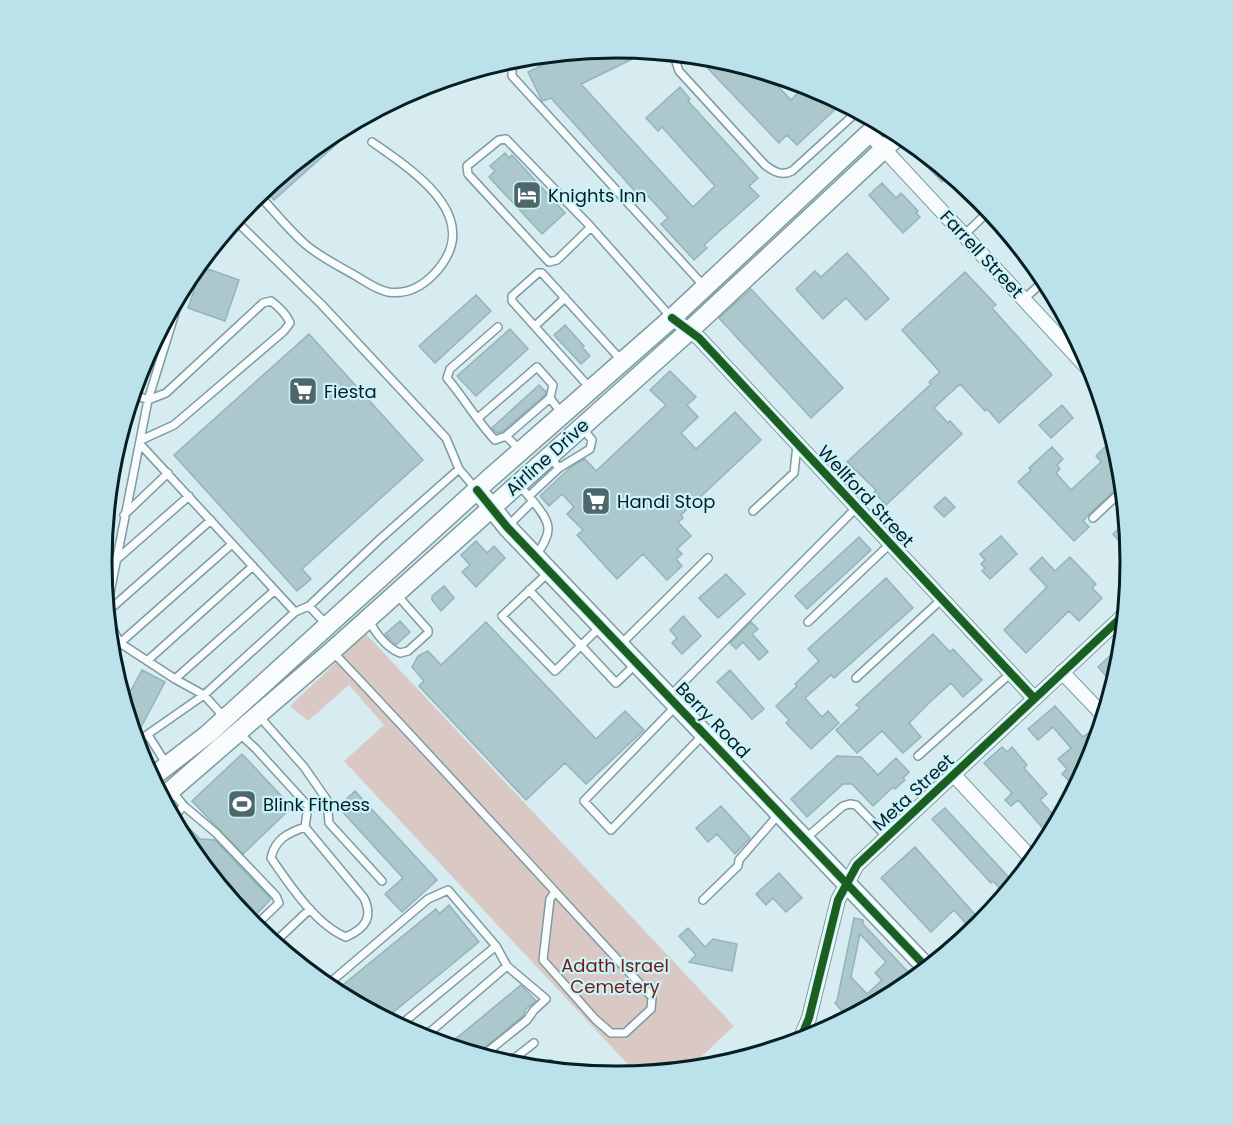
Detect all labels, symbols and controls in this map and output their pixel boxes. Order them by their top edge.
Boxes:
hotel icon: Knights Inn [511,179,543,211]
place label: Knights Inn [548,183,647,208]
street label: Farrell Street [935,204,1029,304]
supermarket icon: Fiesta [287,375,319,407]
place label: Fiesta [324,379,377,404]
street label: Airline Drive [500,413,594,501]
street label: Wellford Street [812,439,920,553]
supermarket icon: Handi Stop [580,485,612,517]
place label: Handi Stop [617,489,715,514]
street label: Berry Road [670,676,756,764]
street label: Meta Street [867,748,959,836]
sports icon: Blink Fitness [226,788,258,820]
place label: Blink Fitness [263,792,370,817]
park label: Adath Israel Cemetery [561,953,669,999]

